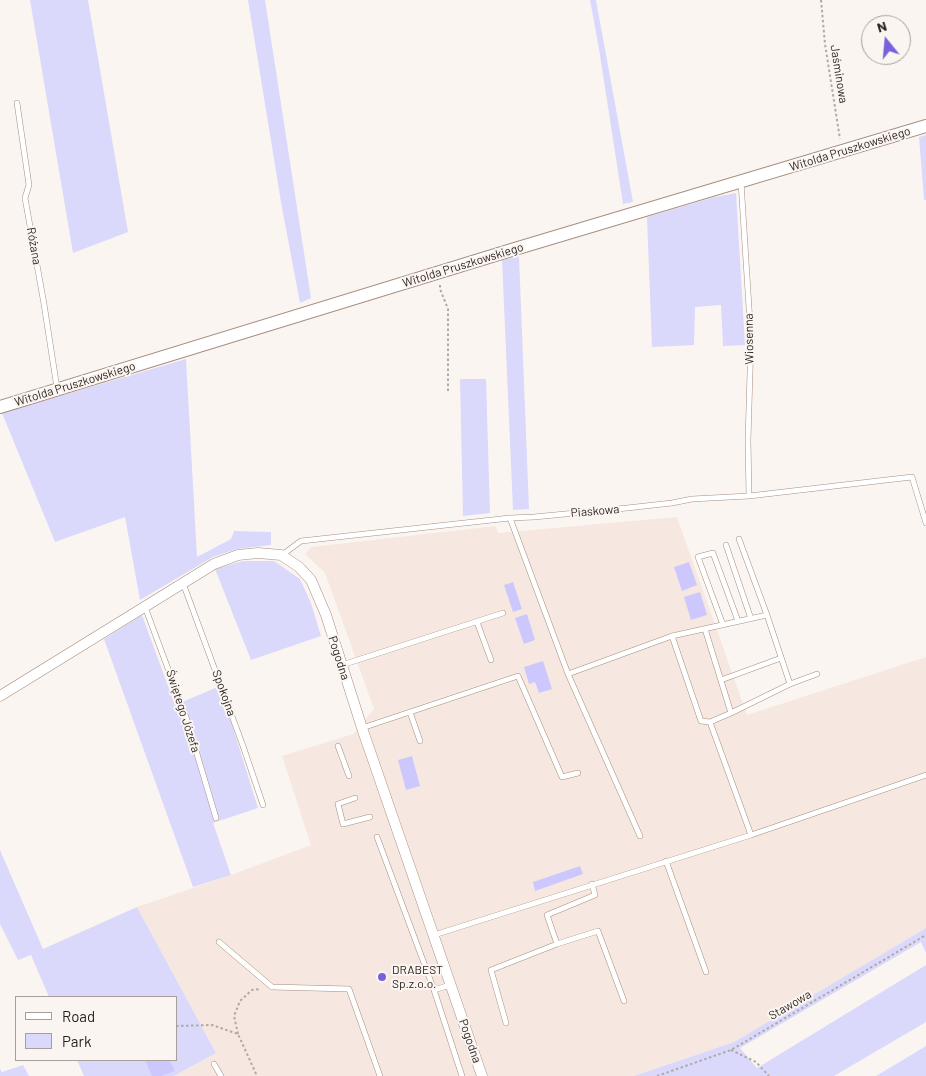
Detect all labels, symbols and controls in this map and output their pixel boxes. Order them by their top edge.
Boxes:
north arrow [861,15,911,65]
text: N [875,17,889,36]
street label: Jaśminowa [827,44,851,104]
street label: Witolda Pruszkowskiego [788,124,912,174]
street label: Różana [24,226,44,266]
street label: Witolda Pruszkowskiego [401,240,525,290]
street label: Wiosenna [741,313,757,365]
street label: Witolda Pruszkowskiego [13,359,137,409]
street label: Piaskowa [570,502,620,520]
street label: Pogodna [325,634,353,682]
street label: Świętego Józefa [163,668,203,754]
street label: Spokojna [209,668,239,718]
place label: DRABEST Sp.z.o.o. [392,963,443,991]
marker: DRABEST Sp.z.o.o. [376,971,388,983]
street label: Stawowa [766,987,814,1023]
legend [15,996,178,1061]
text: Road [62,1007,95,1025]
street label: Pogodna [456,1017,484,1065]
text: Park [62,1032,91,1050]

